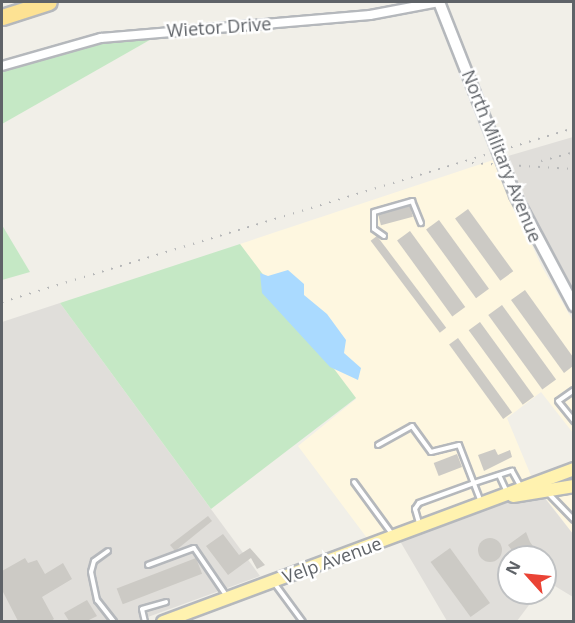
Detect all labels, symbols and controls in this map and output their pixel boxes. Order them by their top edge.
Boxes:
street label: Wietor Drive [166,13,272,41]
street label: North Military Avenue [458,67,546,245]
street label: Velp Avenue [280,532,384,588]
north arrow [497,545,557,605]
text: N [500,557,525,579]

